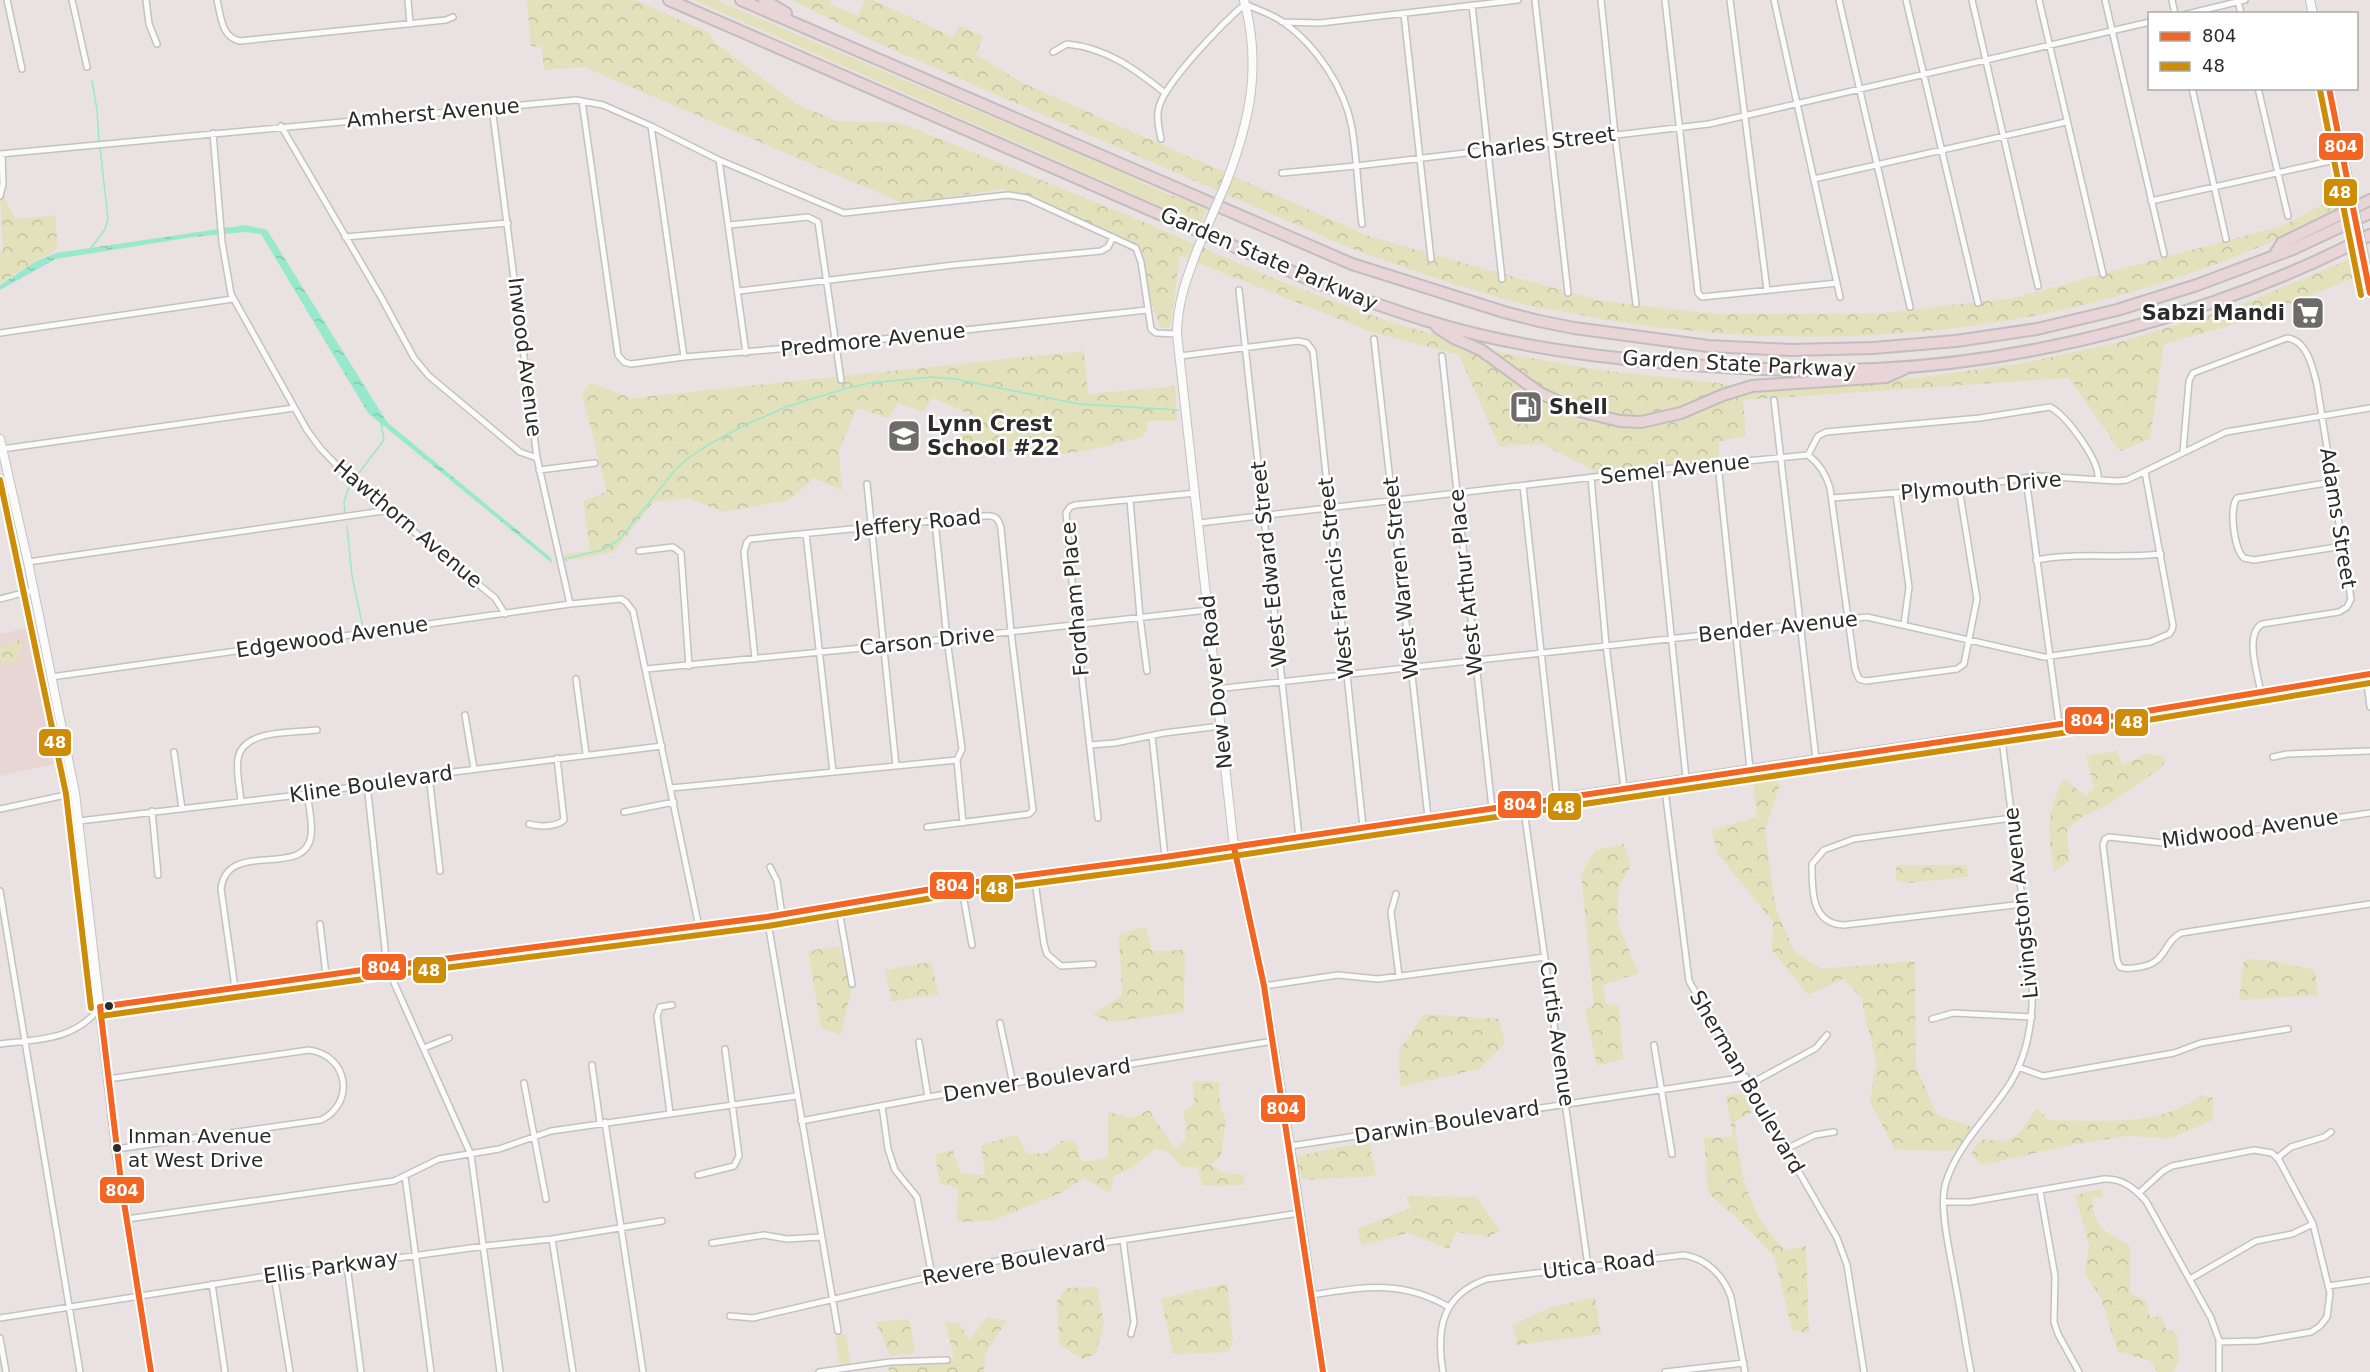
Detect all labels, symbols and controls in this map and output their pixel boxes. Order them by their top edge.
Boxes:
legend [2148,12,2358,90]
text: 804 [2202,25,2236,46]
text: 48 [2202,55,2225,76]
street label: Amherst Avenue [346,93,520,133]
street label: Charles Street [1465,122,1617,164]
line badge: 804 [2318,132,2364,161]
text: 804 [2324,137,2358,156]
line badge: 48 [2323,178,2358,207]
text: 48 [2329,183,2351,202]
street label: Garden State Parkway [1157,202,1381,316]
street label: Inwood Avenue [503,276,547,438]
supermarket icon: Sabzi Mandi [2290,295,2326,331]
place label: Sabzi Mandi [2142,301,2285,325]
street label: Predmore Avenue [779,318,967,362]
street label: Garden State Parkway [1622,346,1856,382]
fuel station icon: Shell [1508,389,1544,425]
place label: Shell [1549,395,1608,419]
place label: Lynn Crest School #22 [927,412,1060,460]
school or university icon: Lynn Crest School #22 [886,418,922,454]
street label: Adams Street [2315,446,2361,590]
street label: Semel Avenue [1599,449,1751,489]
street label: Hawthorn Avenue [329,455,487,593]
street label: West Edward Street [1246,460,1292,668]
street label: Plymouth Drive [1899,467,2063,505]
street label: West Warren Street [1378,475,1424,681]
street label: West Francis Street [1313,476,1359,680]
street label: West Arthur Place [1444,488,1488,676]
street label: Jeffery Road [852,504,982,542]
street label: Fordham Place [1056,521,1094,677]
street label: New Dover Road [1195,594,1237,770]
street label: Bender Avenue [1697,607,1859,647]
street label: Edgewood Avenue [234,612,430,662]
street label: Carson Drive [858,622,996,660]
line badge: 804 [2064,706,2110,735]
line badge: 48 [2114,708,2149,737]
text: 804 [2070,711,2104,730]
text: 48 [2121,713,2143,732]
line badge: 48 [38,728,72,757]
text: 48 [44,733,66,752]
street label: Kline Boulevard [288,761,454,807]
line badge: 804 [1497,790,1542,819]
line badge: 48 [1547,792,1582,821]
text: 804 [1503,795,1537,814]
text: 48 [1553,798,1575,817]
street label: Midwood Avenue [2160,805,2340,853]
street label: Livingston Avenue [1999,806,2043,1000]
line badge: 804 [929,871,975,900]
line badge: 48 [980,874,1014,903]
text: 804 [935,876,969,895]
text: 48 [986,879,1008,898]
line badge: 804 [361,953,407,981]
line badge: 48 [412,956,447,984]
text: 804 [367,958,401,977]
street label: Curtis Avenue [1535,960,1579,1108]
text: 48 [418,961,440,980]
street label: Sherman Boulevard [1685,986,1809,1178]
unlabelled marker [103,1000,115,1012]
street label: Denver Boulevard [942,1053,1132,1107]
line badge: 804 [1260,1094,1306,1123]
street label: Darwin Boulevard [1353,1096,1541,1148]
text: 804 [1266,1099,1300,1118]
place label: Inman Avenue at West Drive [128,1124,272,1172]
marker: Inman Avenue at West Drive [111,1142,123,1154]
line badge: 804 [99,1176,145,1204]
text: 804 [105,1181,139,1200]
street label: Revere Boulevard [920,1231,1108,1291]
street label: Ellis Parkway [262,1246,400,1288]
street label: Utica Road [1541,1246,1657,1284]

